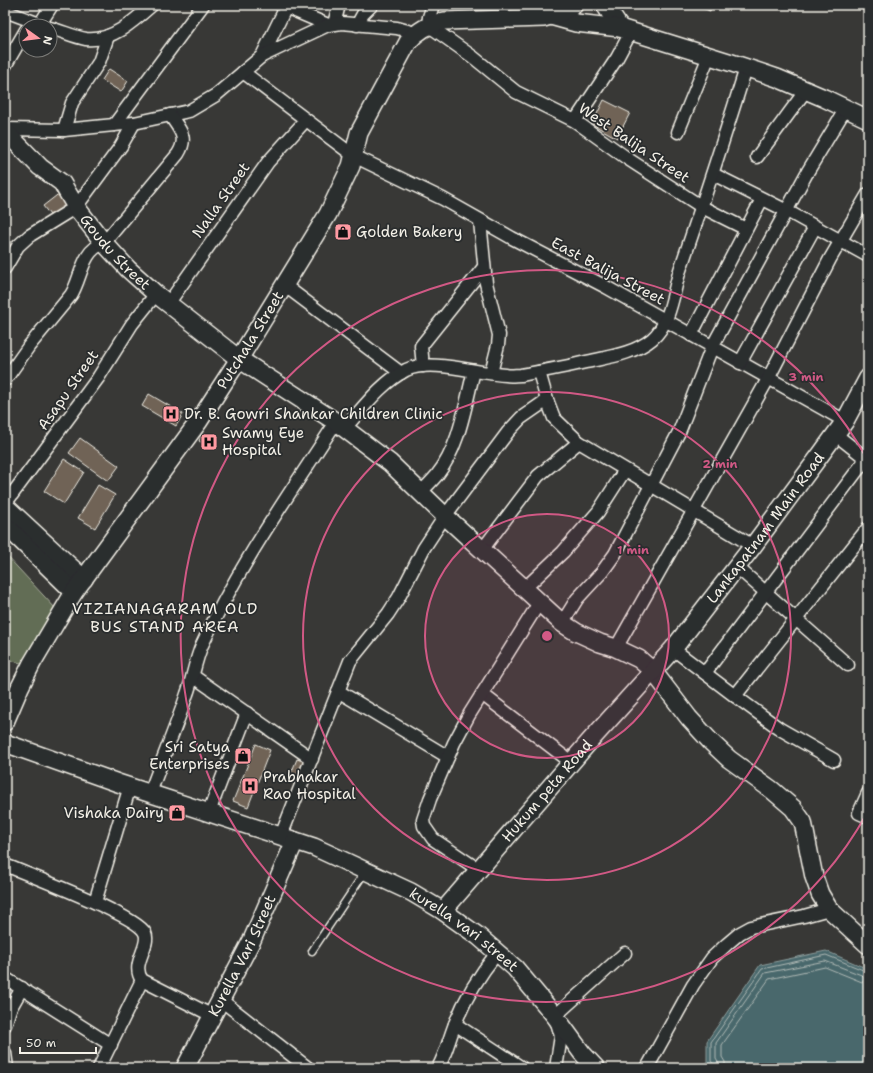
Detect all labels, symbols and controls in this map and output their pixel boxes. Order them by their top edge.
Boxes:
north arrow [18,18,58,58]
text: N [39,34,56,47]
street label: West Balija Street [575,98,693,188]
street label: Nalla Street [188,158,254,242]
street label: Goudu Street [75,210,155,294]
shop icon: Golden Bakery [333,222,353,242]
place label: Golden Bakery [356,222,462,242]
street label: East Balija Street [548,233,668,309]
street label: Putchala Street [212,287,288,393]
street label: Asapu Street [33,346,103,434]
text: 3 min [789,369,824,385]
hospital icon: Dr. B. Gowri Shankar Children Clinic [161,404,181,424]
place label: Dr. B. Gowri Shankar Children Clinic [184,404,443,424]
place label: Swamy Eye Hospital [222,423,304,460]
hospital icon: Swamy Eye Hospital [199,432,219,452]
street label: Lankapatnam Main Road [702,448,829,608]
text: 2 min [703,456,738,472]
text: 1 min [617,542,649,558]
district label: VIZIANAGARAM OLD BUS STAND AREA [72,598,258,637]
centre of rings [540,629,554,643]
street label: Hukum peta Road [497,735,597,846]
place label: Sri Satya Enterprises [149,737,231,774]
shop icon: Sri Satya Enterprises [233,746,253,766]
place label: Prabhakar Rao Hospital [263,767,356,804]
hospital icon: Prabhakar Rao Hospital [240,776,260,796]
place label: Vishaka Dairy [63,803,164,823]
shop icon: Vishaka Dairy [167,803,187,823]
street label: kurella vari street [406,883,522,976]
street label: Kurella Vari Street [204,892,280,1020]
scale bar [20,1029,96,1055]
text: 50 m [26,1035,56,1051]

